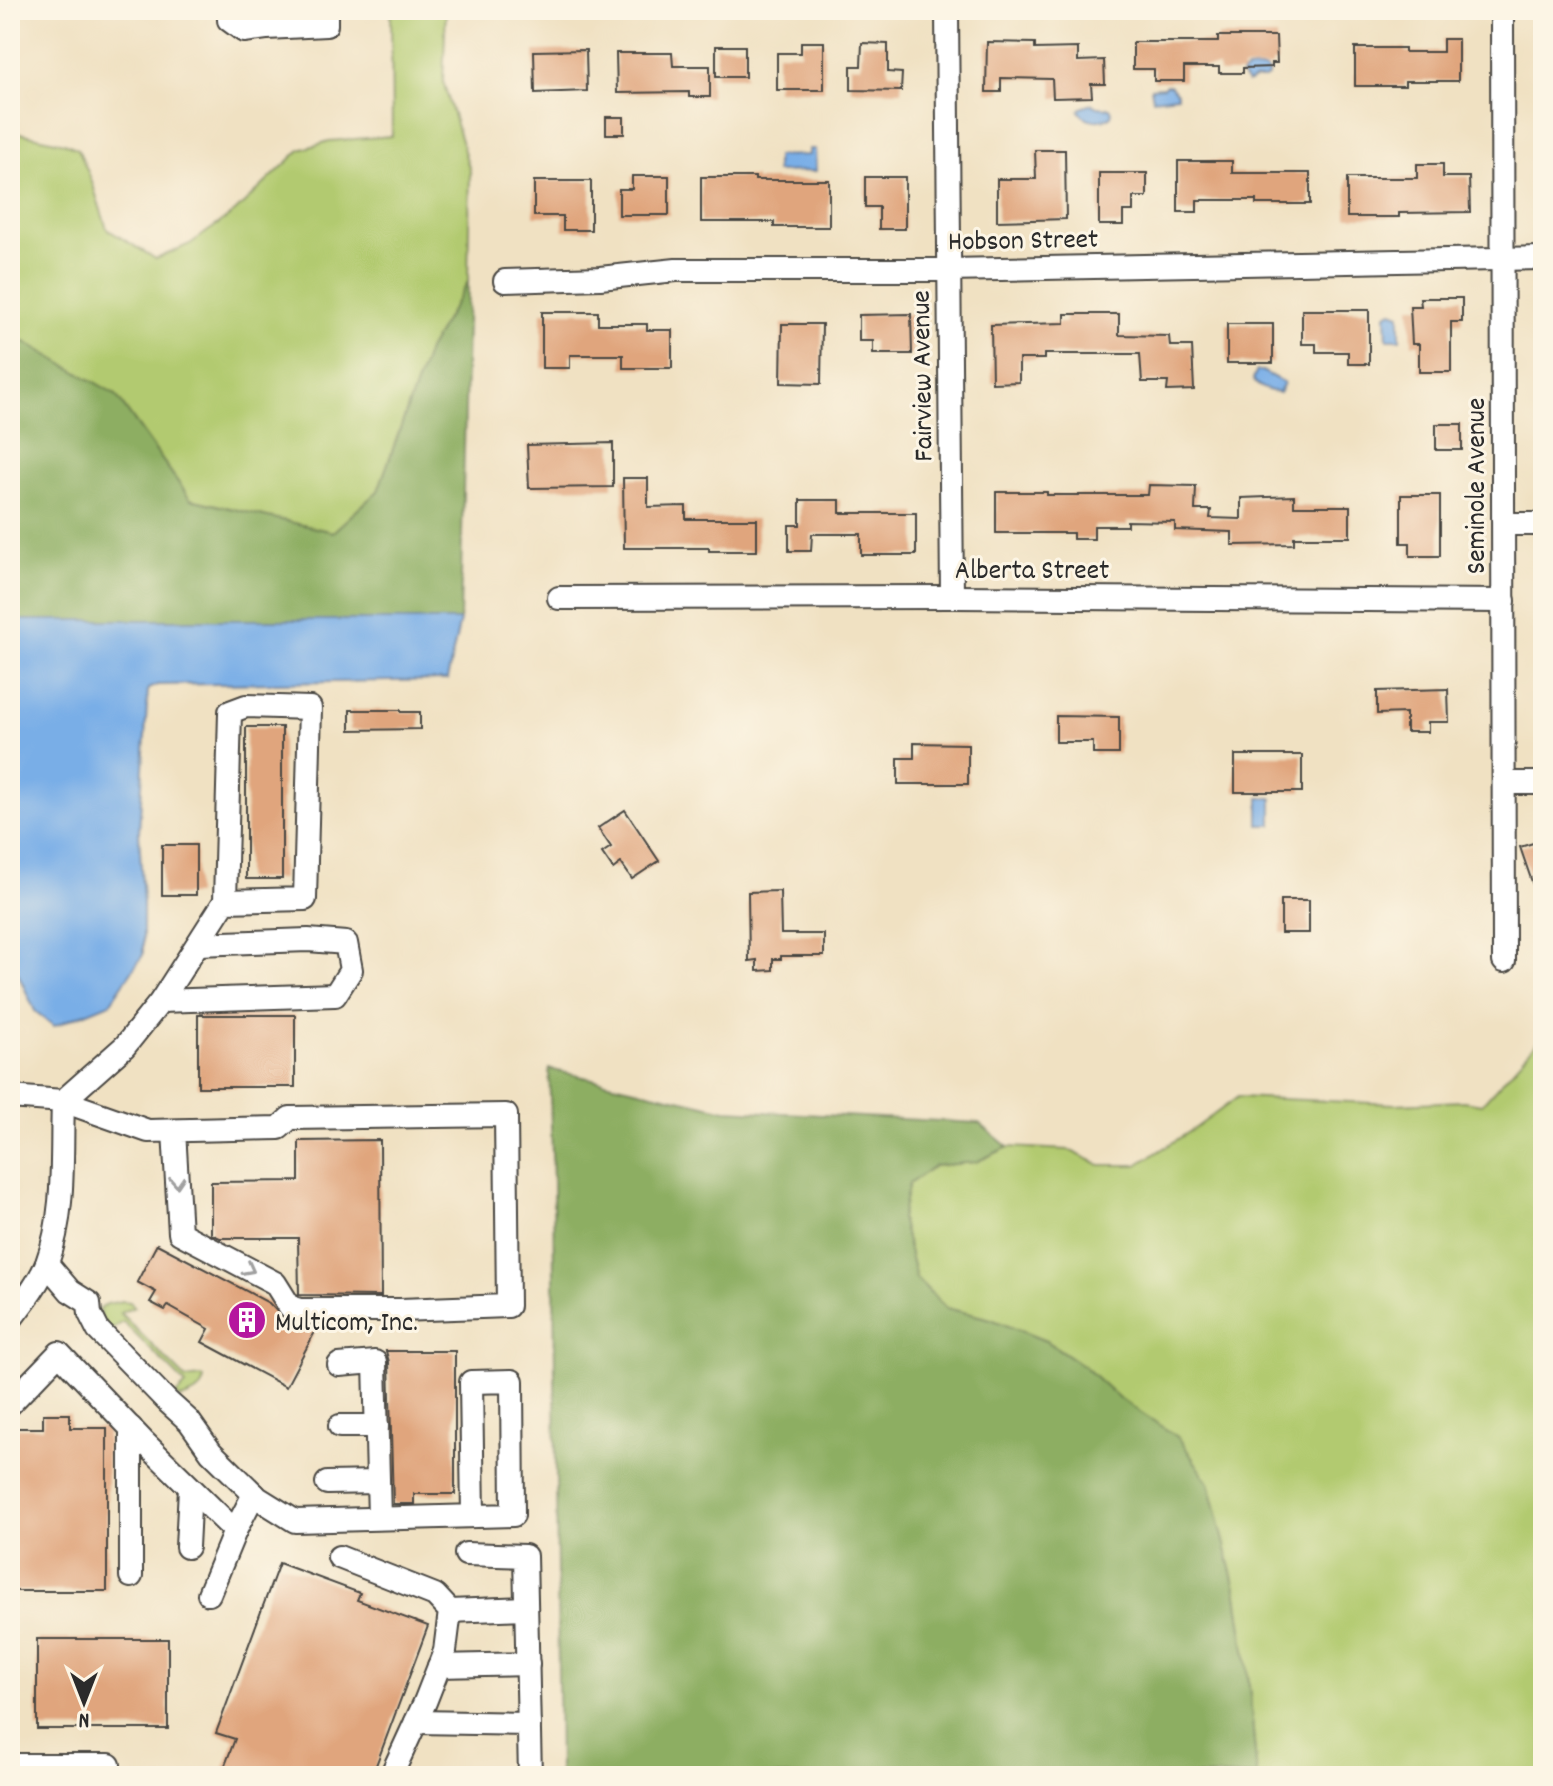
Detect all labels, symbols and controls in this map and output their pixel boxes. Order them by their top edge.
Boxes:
street label: Hobson Street [947,222,1099,264]
street label: Fairview Avenue [904,290,946,462]
street label: Seminole Avenue [1459,398,1499,574]
street label: Alberta Street [955,553,1109,593]
one-way arrow [168,1176,185,1189]
one-way arrow [241,1260,255,1275]
building icon: Multicom, Inc. [226,1299,268,1341]
place label: Multicom, Inc. [275,1305,418,1345]
north arrow [44,1662,124,1742]
text: N [78,1703,89,1734]

